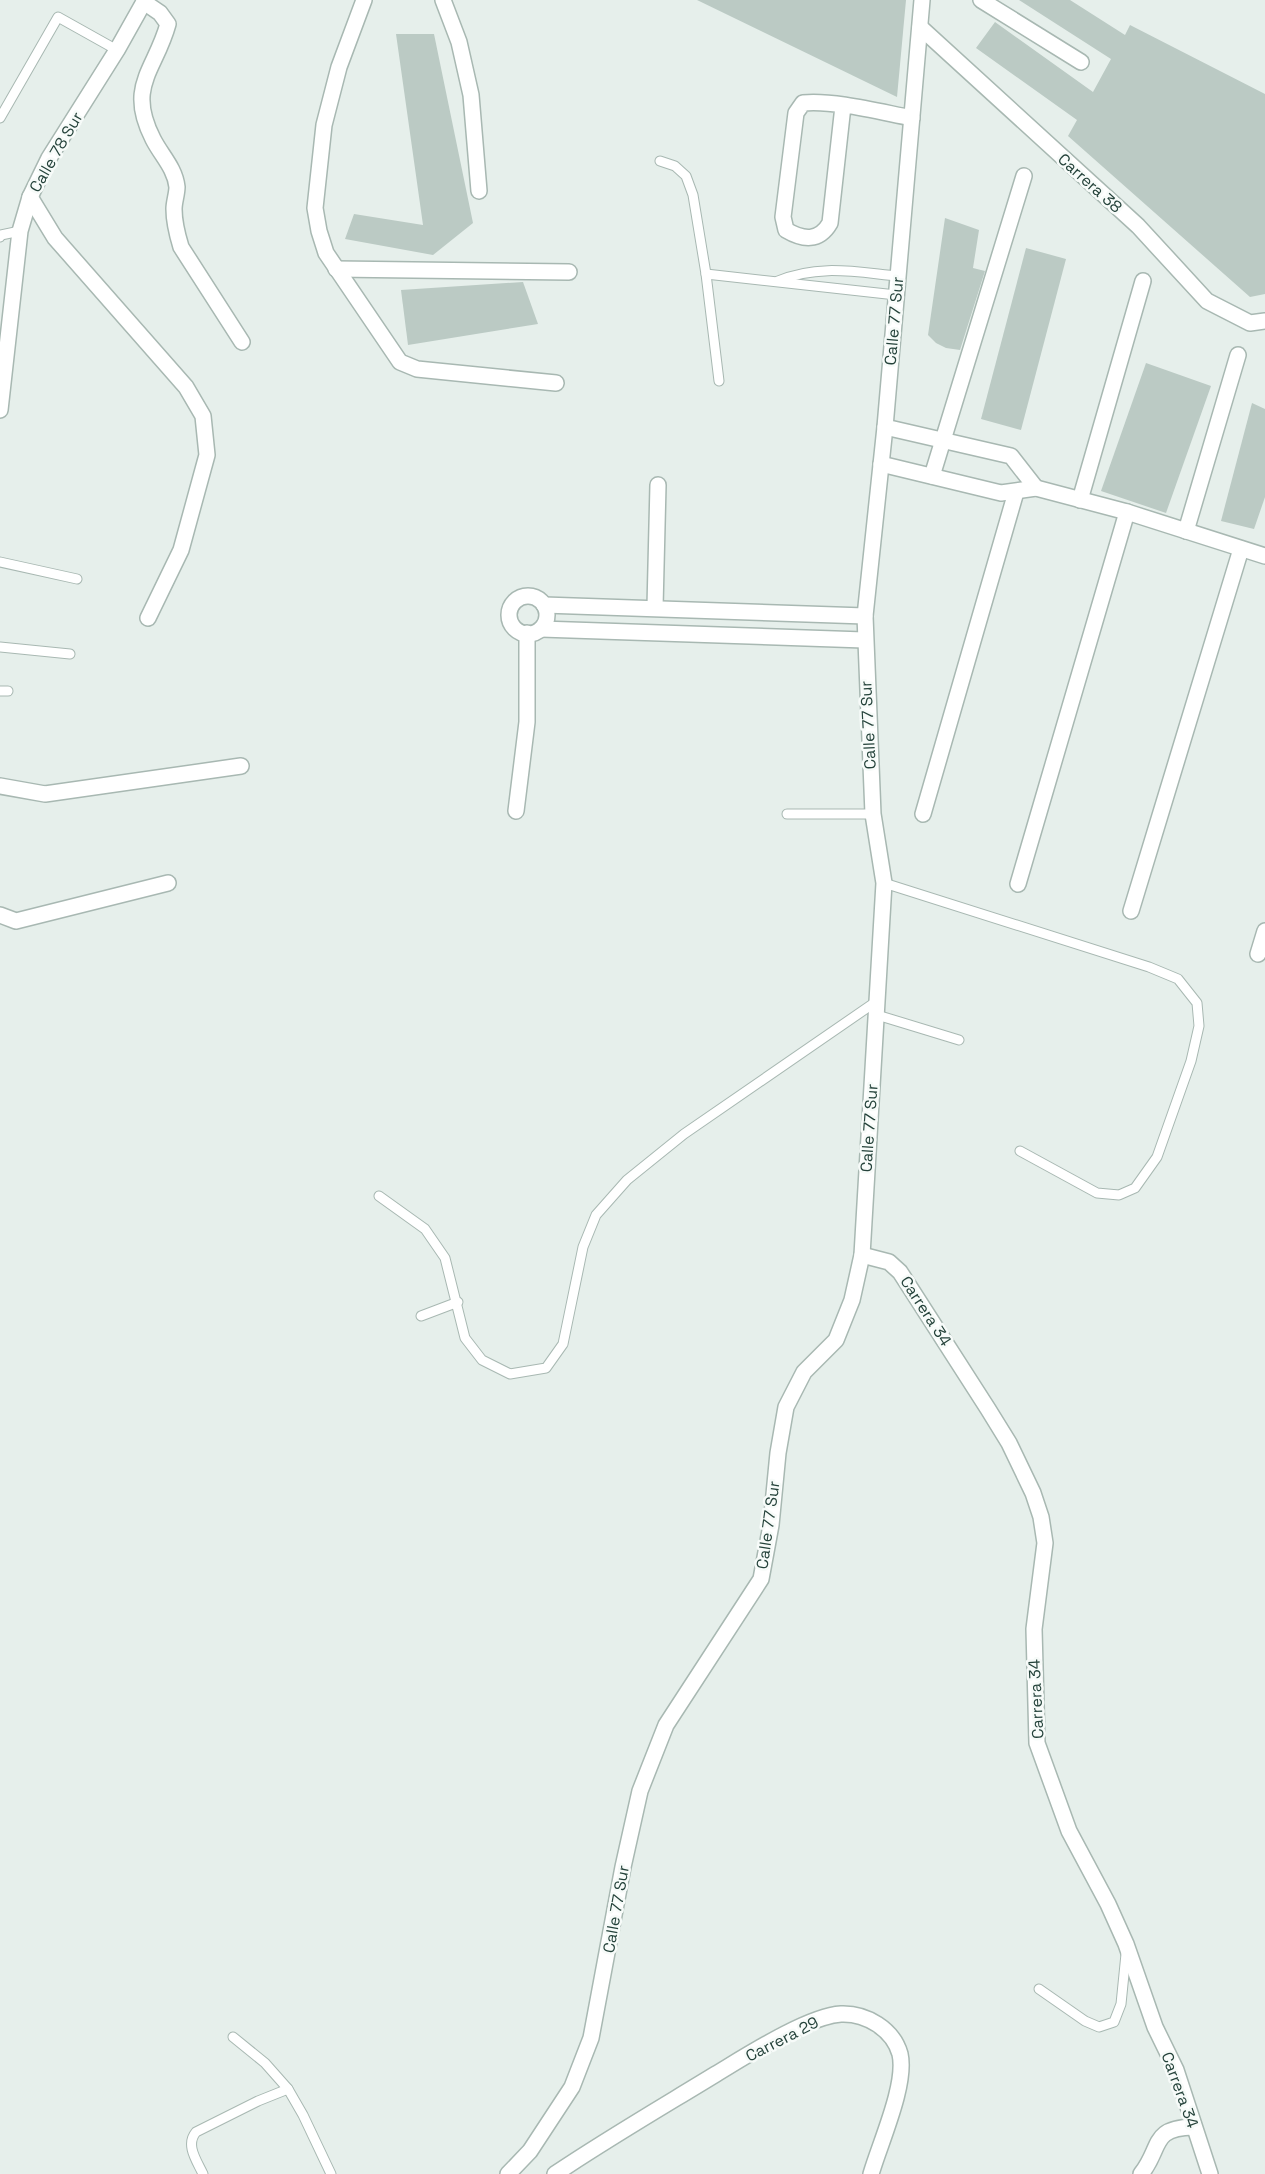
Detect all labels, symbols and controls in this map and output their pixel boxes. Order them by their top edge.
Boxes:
street label: Calle 78 Sur [25,108,87,196]
street label: Carrera 38 [1053,149,1127,217]
street label: Calle 77 Sur [880,276,908,366]
street label: Calle 77 Sur [855,680,881,770]
street label: Calle 77 Sur [855,1083,883,1173]
street label: Carrera 34 [896,1272,956,1350]
street label: Calle 77 Sur [751,1480,785,1570]
street label: Carrera 34 [1023,1659,1049,1739]
street label: Calle 77 Sur [598,1864,634,1954]
street label: Carrera 29 [742,2012,822,2066]
street label: Carrera 34 [1157,2049,1203,2131]

